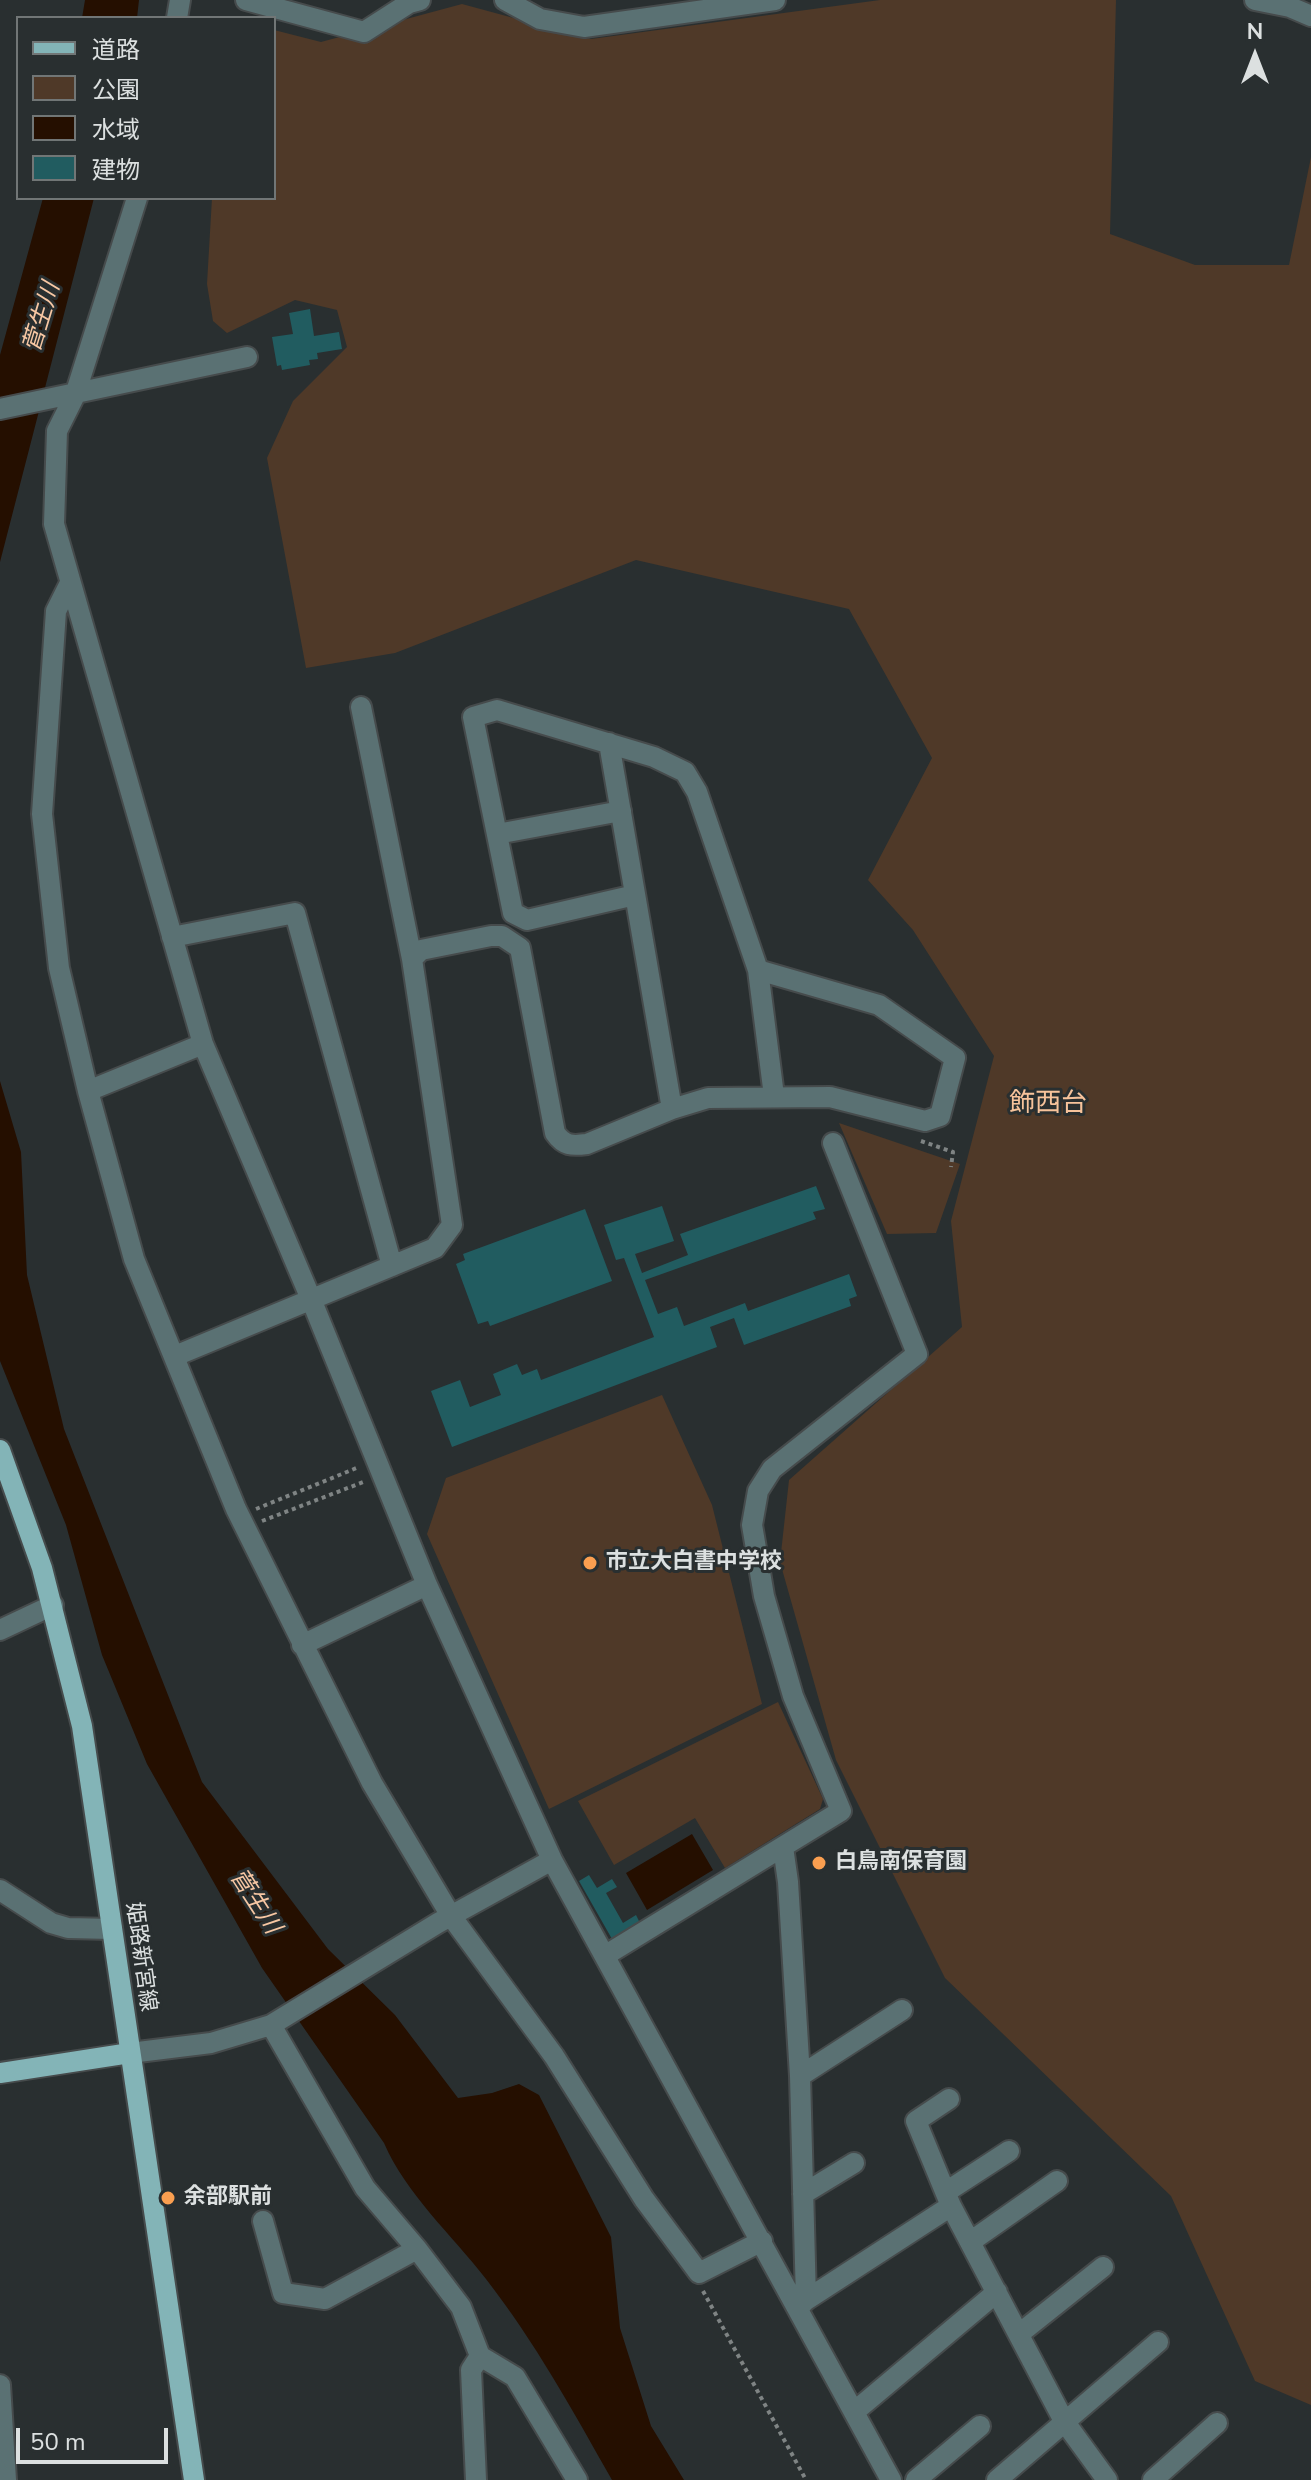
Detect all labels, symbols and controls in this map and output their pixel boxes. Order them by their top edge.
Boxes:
legend [16,16,276,200]
north arrow [1215,16,1295,96]
text: N [1247,17,1263,47]
text: 道路 [92,34,140,66]
text: 公園 [92,74,140,106]
text: 水域 [92,114,140,146]
text: 建物 [92,154,140,186]
water label: 菅生川 [19,279,67,357]
district label: 飾西台 [1009,1089,1087,1121]
place label: 市立大白書中学校 [606,1550,782,1576]
marker: 市立大白書中学校 [581,1554,599,1572]
place label: 白鳥南保育園 [835,1850,967,1876]
marker: 白鳥南保育園 [810,1854,828,1872]
water label: 菅生川 [222,1864,286,1940]
street label: 姫路新宮線 [119,1901,161,2013]
place label: 余部駅前 [184,2185,272,2211]
marker: 余部駅前 [159,2189,177,2207]
scale bar [20,2412,172,2462]
text: 50 m [30,2426,86,2458]

